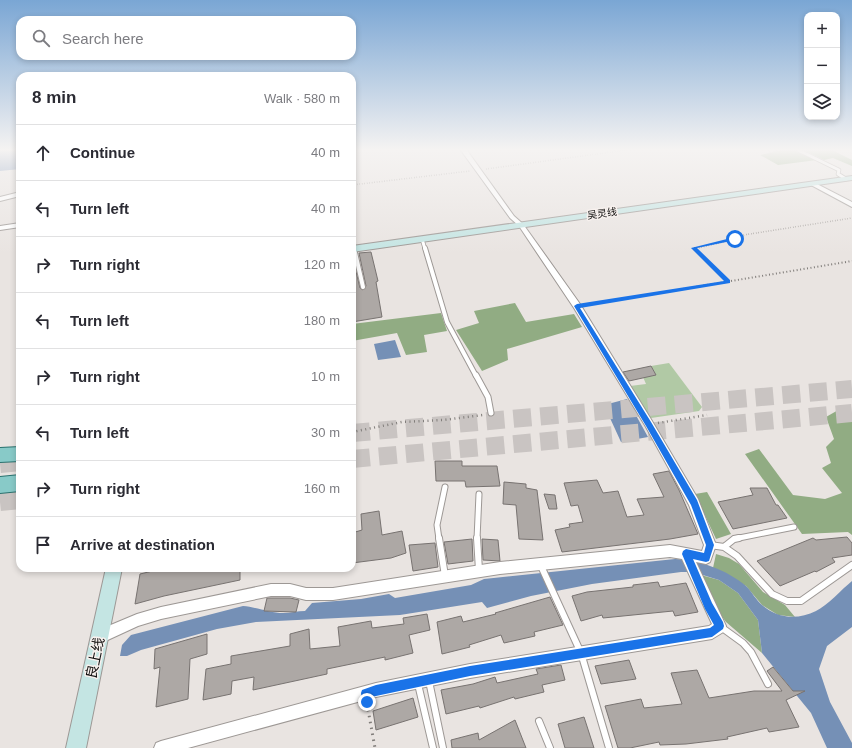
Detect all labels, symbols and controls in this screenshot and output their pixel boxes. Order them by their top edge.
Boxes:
map controls [804,12,840,120]
button: + [804,12,840,48]
search box [16,16,356,60]
icon: search [30,27,52,49]
text: Search here [62,30,144,47]
button: − [804,48,840,84]
button: layers [804,84,840,120]
text: 8 min [32,88,76,107]
text: Walk · 580 m [264,91,340,106]
icon: ahead [32,142,54,164]
text: Continue [70,144,135,161]
text: 40 m [311,145,340,160]
icon: left [32,198,54,220]
text: Turn left [70,200,129,217]
text: 40 m [311,201,340,216]
street label: 吴灵线 [586,206,618,221]
route start [726,230,744,248]
icon: right [32,254,54,276]
text: Turn right [70,256,140,273]
text: 120 m [304,257,340,272]
icon: left [32,310,54,332]
text: Turn left [70,312,129,329]
text: 180 m [304,313,340,328]
icon: right [32,366,54,388]
text: Turn right [70,368,140,385]
text: 10 m [311,369,340,384]
icon: left [32,422,54,444]
text: Turn left [70,424,129,441]
text: 30 m [311,425,340,440]
icon: right [32,478,54,500]
text: Turn right [70,480,140,497]
text: 160 m [304,481,340,496]
icon: arrive [32,534,54,556]
text: Arrive at destination [70,536,215,553]
street label: 良上线 [83,636,107,680]
route end [358,693,376,711]

